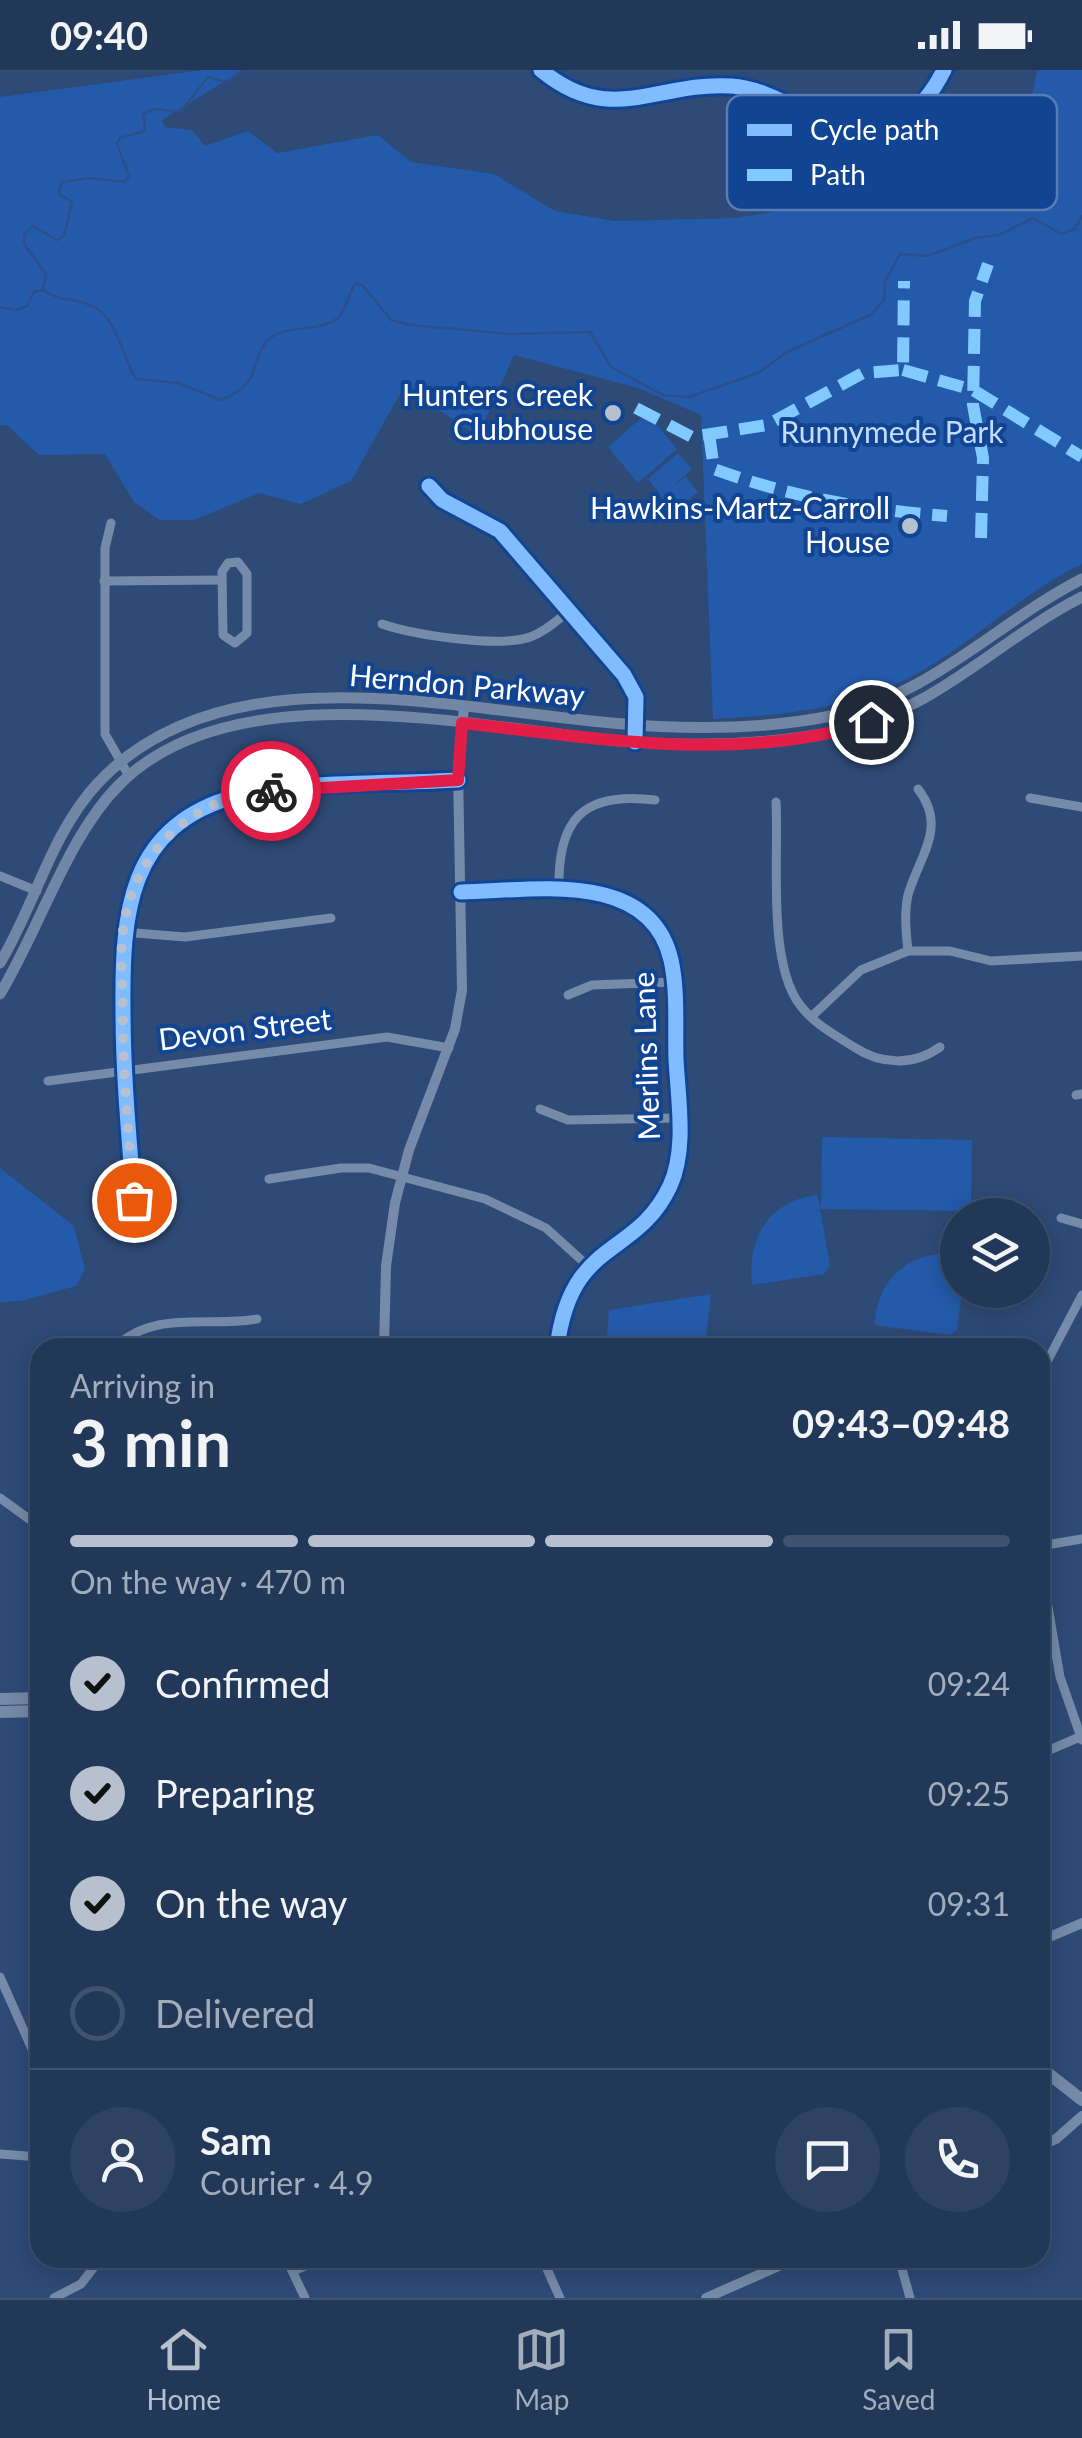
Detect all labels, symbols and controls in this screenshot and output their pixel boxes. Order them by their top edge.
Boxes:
text: 09:40 [50,12,148,58]
legend [727,95,1057,210]
text: Cycle path [810,112,939,146]
text: Path [810,157,866,191]
place label: Hunters Creek Clubhouse [402,376,594,446]
marker: Hunters Creek Clubhouse [602,402,624,424]
park label: Runnymede Park [781,413,1004,449]
place label: Hawkins-Martz-Carroll House [590,489,890,559]
marker: Hawkins-Martz-Carroll House [899,515,921,537]
street label: Herndon Parkway [348,656,587,712]
pin [829,680,914,765]
icon: home [844,695,899,750]
courier [221,741,321,841]
icon: bike [244,764,299,819]
street label: Merlins Lane [624,971,666,1141]
street label: Devon Street [156,1000,333,1056]
pin [92,1158,177,1243]
icon: bag [107,1173,162,1228]
map controls [940,1198,1050,1308]
button: layers [940,1198,1050,1308]
text: Arriving in [70,1366,215,1405]
text: 09:43–09:48 [792,1400,1010,1446]
text: 3 min [70,1403,231,1481]
text: On the way · 470 m [70,1562,346,1601]
icon: check [70,1656,125,1711]
text: Confirmed [155,1660,331,1706]
text: 09:24 [928,1664,1010,1703]
icon: check [70,1766,125,1821]
text: Preparing [155,1770,315,1816]
text: 09:25 [928,1774,1010,1813]
icon: check [70,1876,125,1931]
text: On the way [155,1880,347,1926]
text: 09:31 [928,1884,1010,1923]
text: Delivered [155,1990,315,2036]
button: person [70,2107,175,2212]
button: chat [775,2107,880,2212]
button: phone [905,2107,1010,2212]
text: Sam [200,2117,272,2163]
text: Courier · 4.9 [200,2163,374,2202]
tab: Home [147,2322,221,2416]
tab: Map [514,2322,569,2416]
tab: Saved [862,2322,935,2416]

